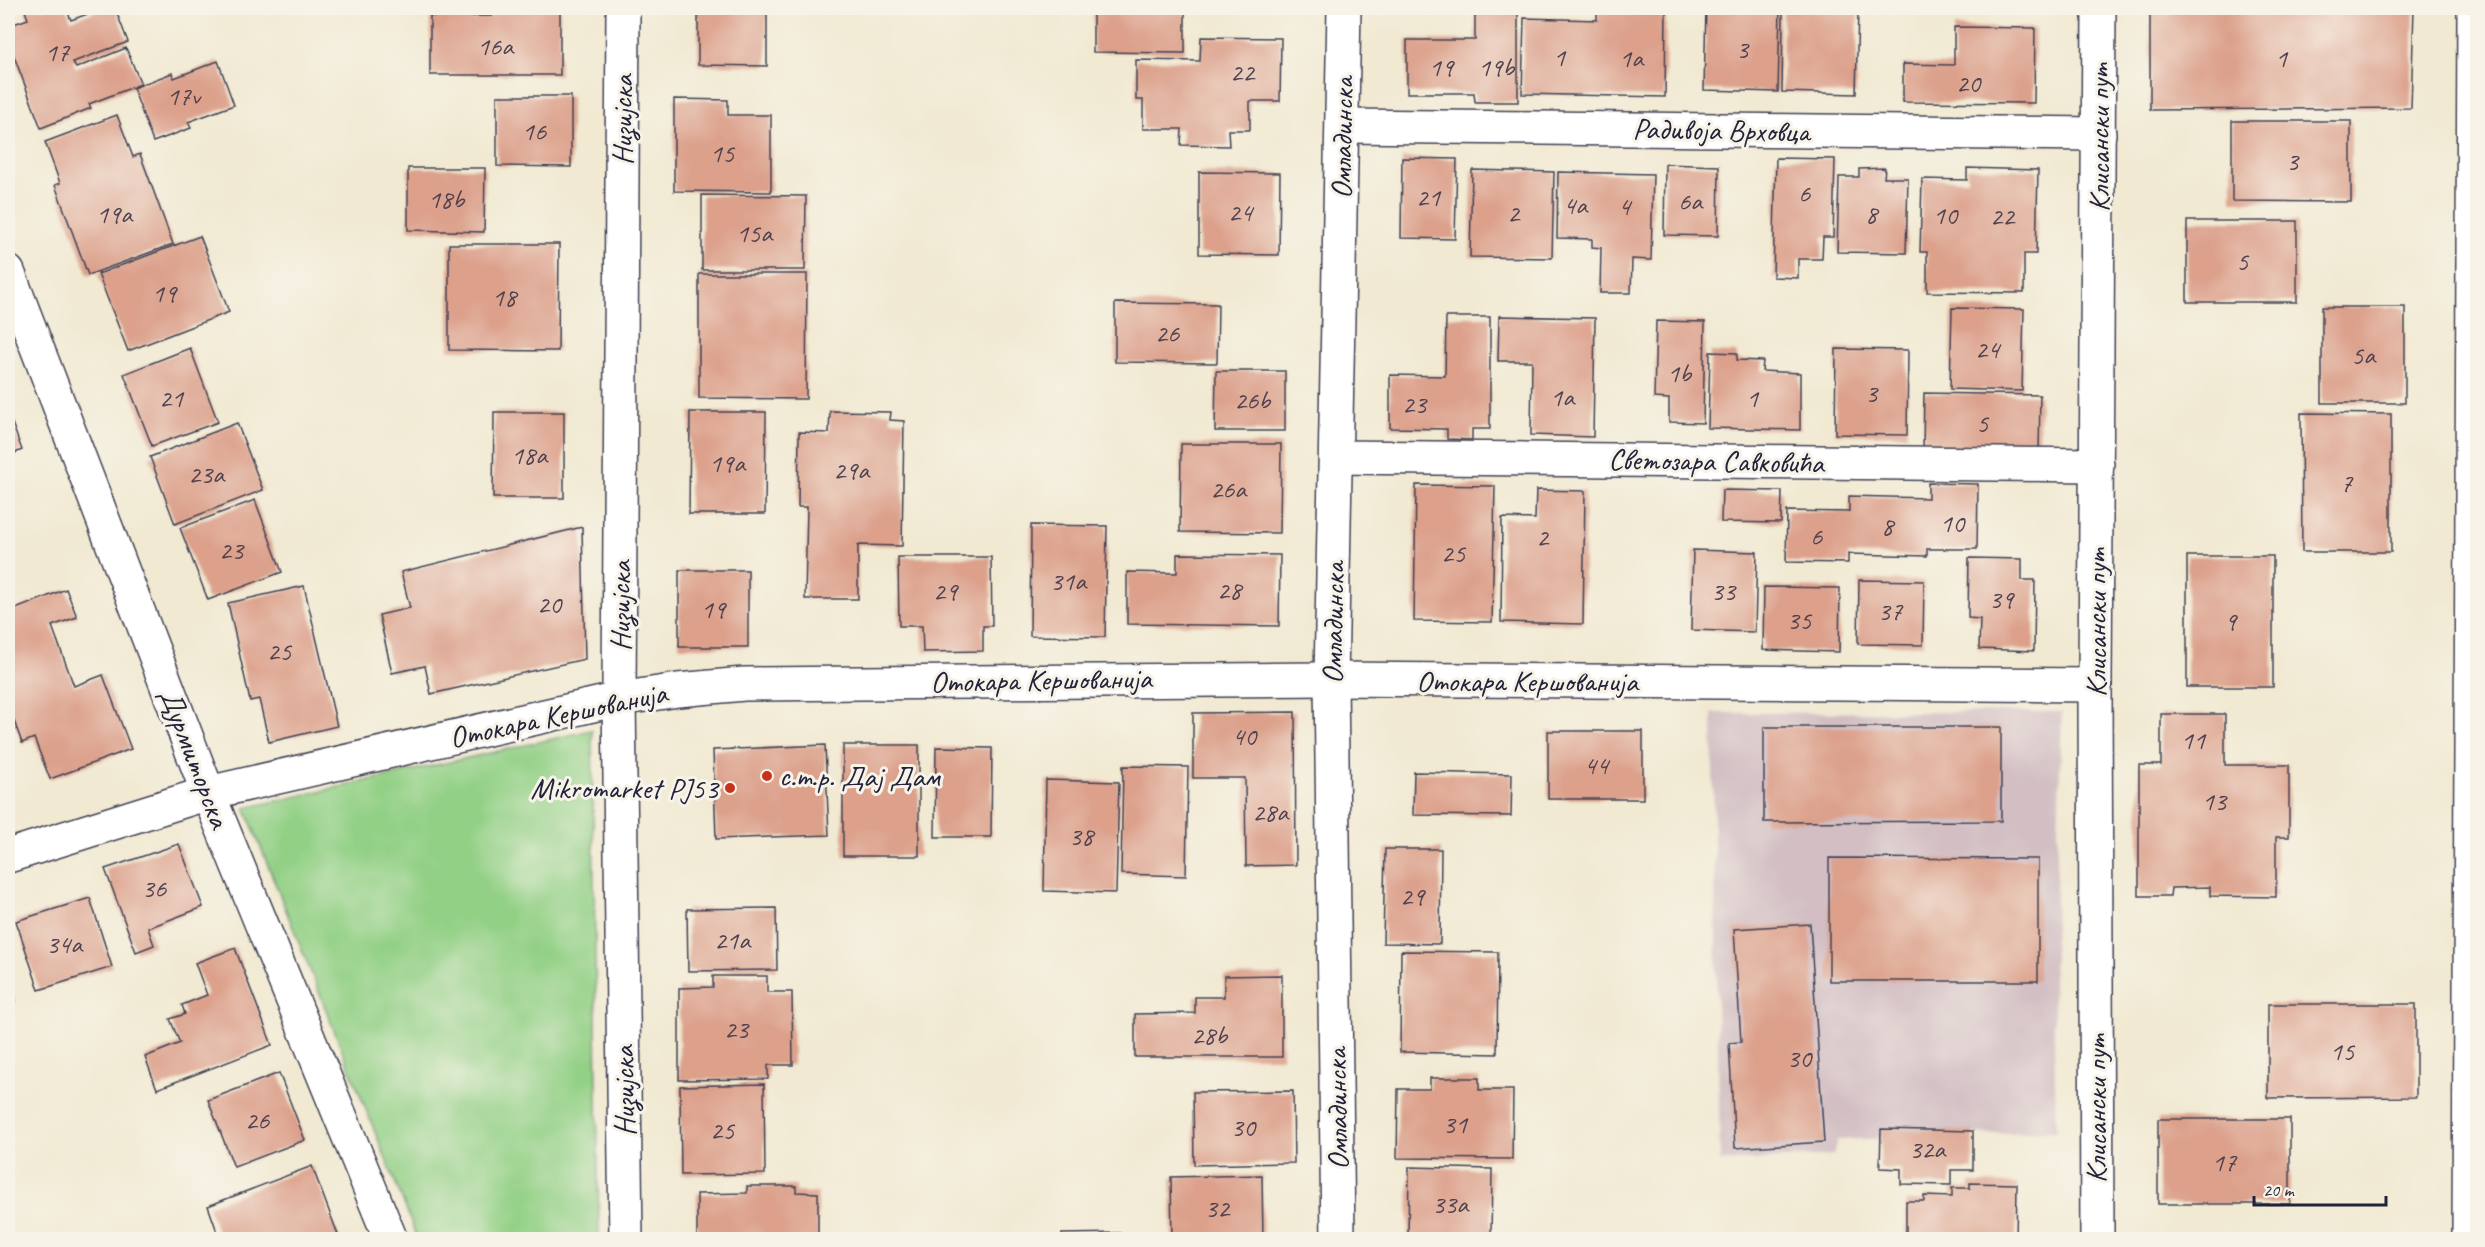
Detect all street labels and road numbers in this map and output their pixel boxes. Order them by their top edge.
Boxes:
street label: Клисански пут [2080,61,2118,212]
street label: Низијска [603,73,641,165]
street label: Омладинска [1322,74,1362,199]
street label: Радивоја Врховца [1632,109,1812,151]
street label: Светозара Савковића [1608,440,1826,482]
street label: Клисански пут [2077,546,2115,697]
street label: Низијска [601,559,639,651]
street label: Омладинска [1313,559,1353,684]
street label: Отокара Кершованија [930,659,1154,701]
street label: Отокара Кершованија [1416,662,1640,700]
street label: Отокара Кершованија [446,673,672,757]
street label: Дурмиторска [151,683,240,835]
street label: Клисански пут [2077,1032,2115,1183]
street label: Низијска [604,1044,644,1137]
street label: Омладинска [1317,1045,1357,1170]

